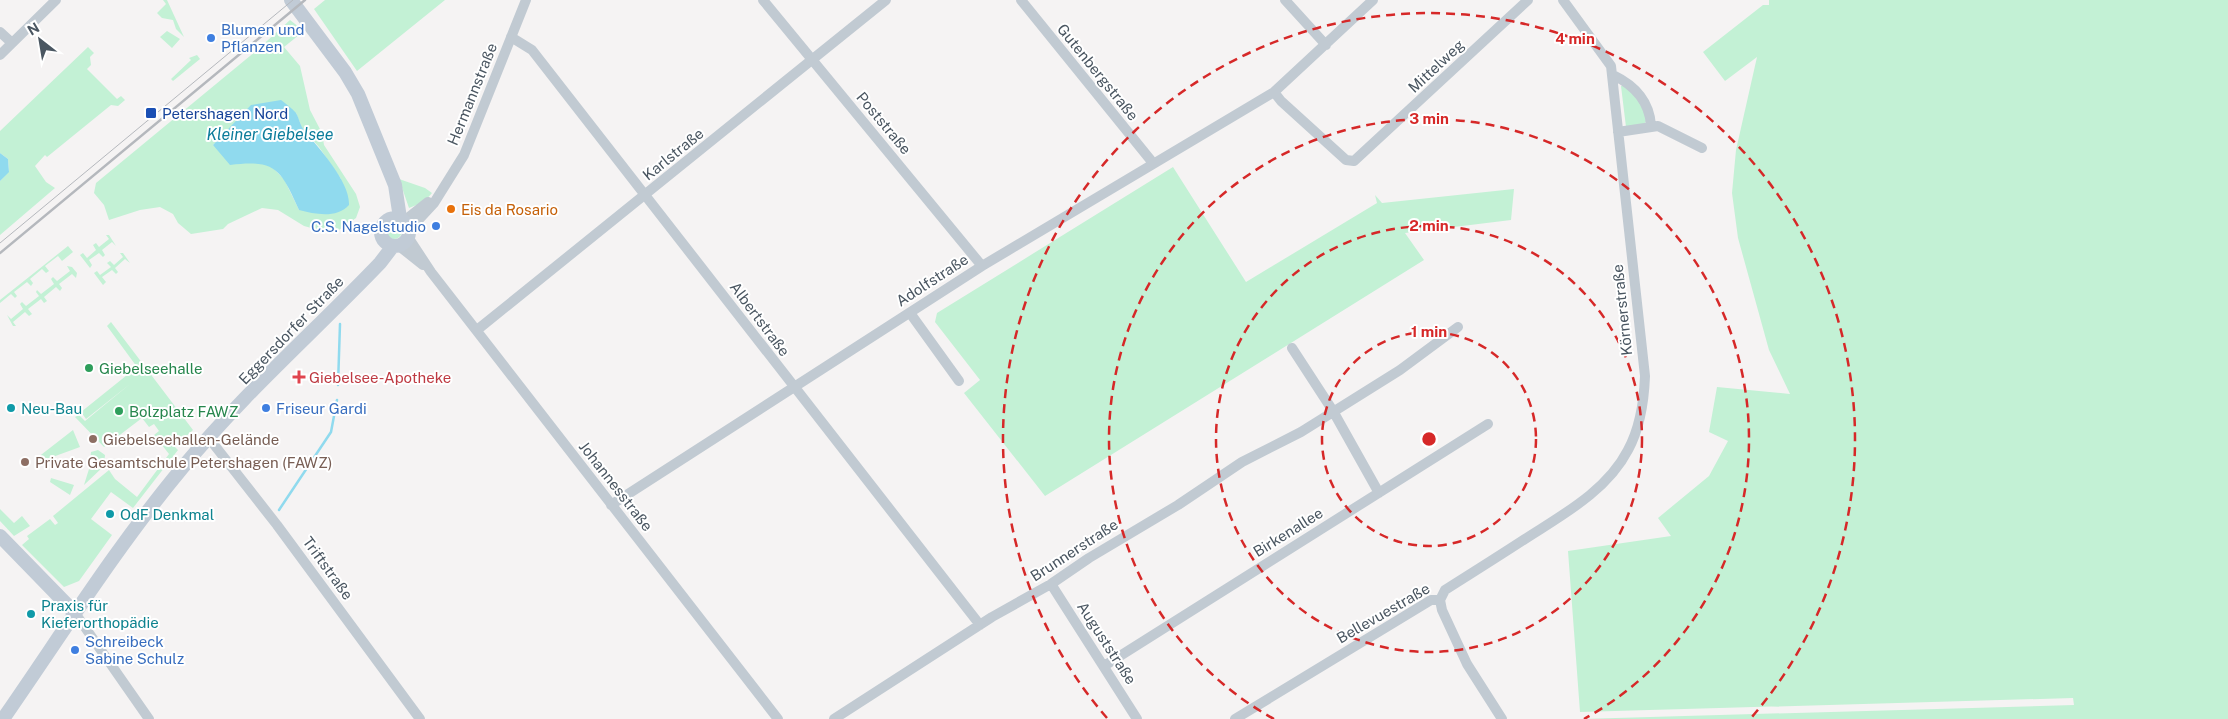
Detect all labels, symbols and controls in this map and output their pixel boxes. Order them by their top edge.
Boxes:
north arrow [15,15,65,65]
text: N [24,19,42,39]
street label: Gutenbergstraße [1054,20,1142,124]
place label: Blumen und Pflanzen [221,21,304,55]
text: 4 min [1555,30,1595,47]
marker: Blumen und Pflanzen [205,32,217,44]
street label: Mittelweg [1405,36,1467,96]
street label: Hermannstraße [444,40,500,148]
street label: Poststraße [853,89,915,157]
place label: Petershagen Nord [162,105,288,122]
marker: Petershagen Nord [144,106,158,120]
text: 3 min [1409,110,1449,127]
street label: Karlstraße [639,124,707,184]
water label: Kleiner Giebelsee [207,125,334,144]
place label: Eis da Rosario [461,201,558,218]
marker: Eis da Rosario [445,203,457,215]
text: 2 min [1409,217,1449,234]
place label: C.S. Nagelstudio [311,218,426,235]
marker: C.S. Nagelstudio [430,220,442,232]
street label: Adolfstraße [893,250,971,310]
street label: Körnerstraße [1609,264,1635,356]
street label: Eggersdorfer Straße [235,273,347,387]
street label: Albertstraße [727,279,793,359]
text: 1 min [1411,323,1447,340]
place label: Giebelseehalle [99,360,202,377]
marker: Giebelseehalle [83,362,95,374]
place label: Giebelsee-Apotheke [309,369,451,386]
marker: Giebelsee-Apotheke [293,371,305,383]
place label: Neu-Bau [21,400,82,417]
place label: Friseur Gardi [276,400,367,417]
marker: Neu-Bau [5,402,17,414]
marker: Friseur Gardi [260,402,272,414]
place label: Bolzplatz FAWZ [129,403,239,420]
marker: Bolzplatz FAWZ [113,405,125,417]
centre of rings [1420,430,1438,448]
place label: Giebelseehallen-Gelände [103,431,279,448]
marker: Giebelseehallen-Gelände [87,433,99,445]
street label: Johannesstraße [576,438,656,534]
place label: Private Gesamtschule Petershagen (FAWZ) [35,454,332,471]
marker: Private Gesamtschule Petershagen (FAWZ) [19,456,31,468]
street label: Birkenallee [1250,504,1326,560]
place label: OdF Denkmal [120,506,214,523]
marker: OdF Denkmal [104,508,116,520]
street label: Brunnerstraße [1027,515,1121,585]
street label: Triftstraße [299,533,357,603]
street label: Bellevuestraße [1333,579,1433,647]
place label: Praxis für Kieferorthopädie [41,597,159,631]
street label: Auguststraße [1074,599,1140,687]
marker: Praxis für Kieferorthopädie [25,608,37,620]
place label: Schreibeck Sabine Schulz [85,633,184,667]
marker: Schreibeck Sabine Schulz [69,644,81,656]

